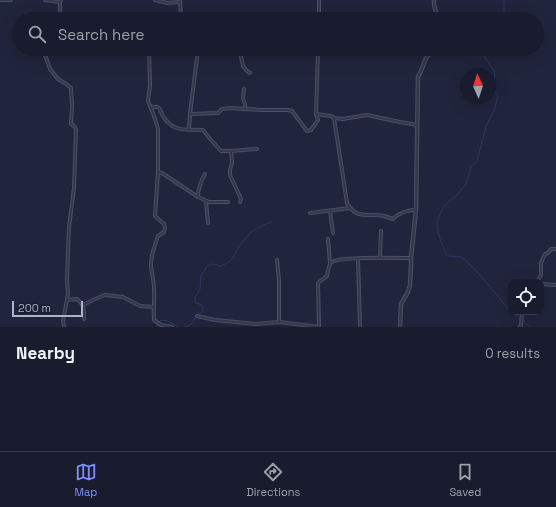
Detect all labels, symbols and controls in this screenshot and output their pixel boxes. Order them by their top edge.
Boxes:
search box [12,12,544,56]
icon: search [26,23,48,45]
text: Search here [58,25,144,44]
north arrow [460,68,496,104]
map controls [508,279,544,315]
button: locate [508,279,544,315]
scale bar [12,299,83,318]
text: 200 m [18,301,51,315]
text: Nearby [16,342,75,364]
text: 0 results [485,345,540,362]
tab: Map [75,461,97,499]
tab: Directions [246,461,300,499]
tab: Saved [449,461,481,499]

